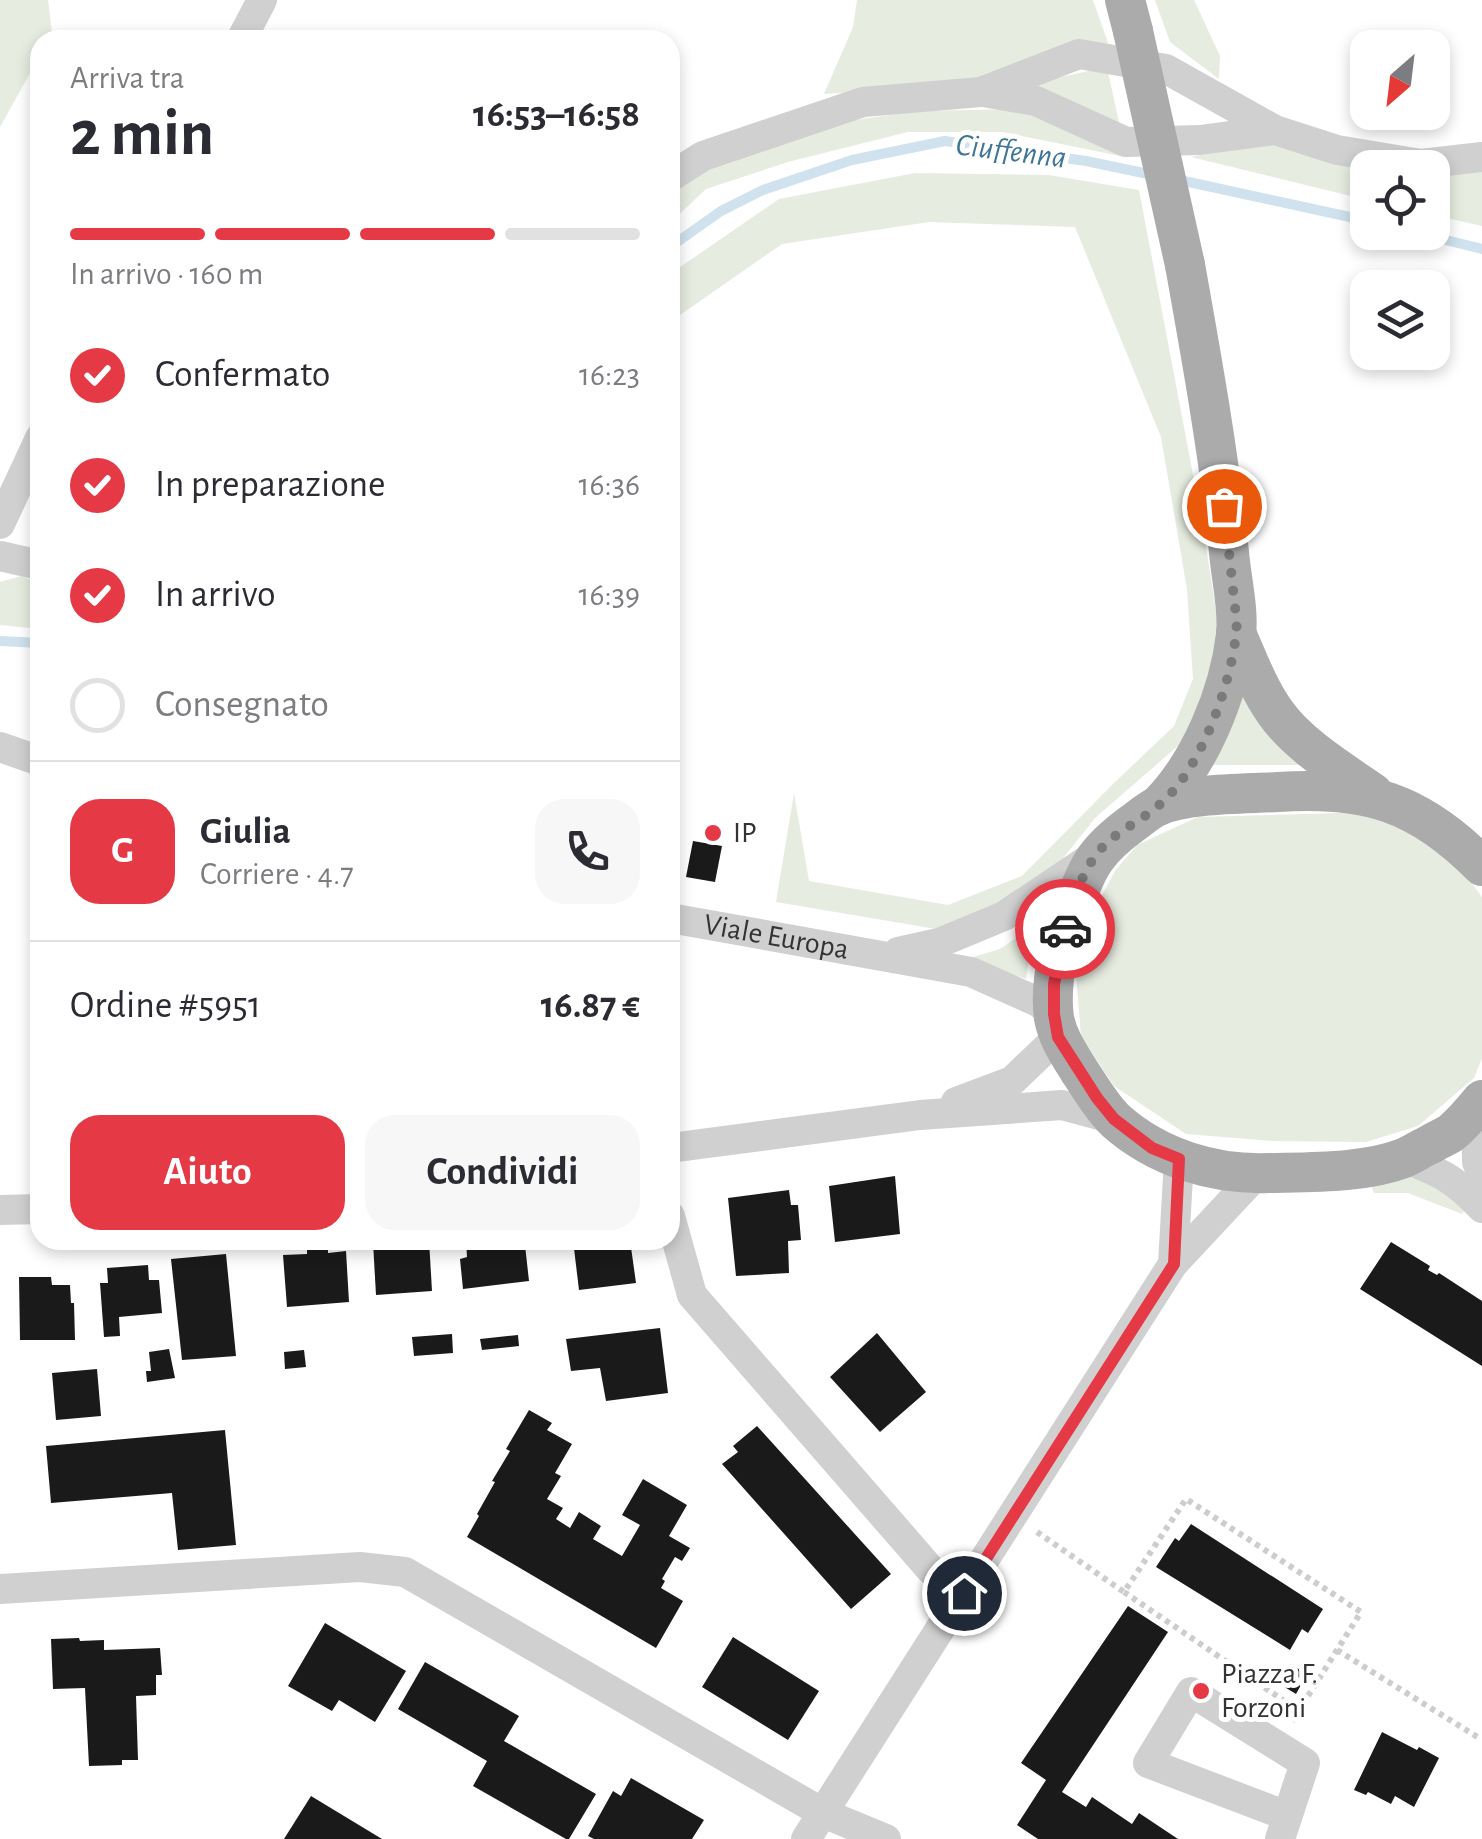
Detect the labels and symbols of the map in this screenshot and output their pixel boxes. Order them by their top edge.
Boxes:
north arrow [1350,30,1450,130]
water label: Ciuffenna [954,128,1068,174]
pin [1182,464,1267,549]
place label: IP [733,818,757,848]
marker: IP [702,822,724,844]
courier [1015,879,1115,979]
street label: Viale Europa [701,909,851,965]
pin [922,1551,1007,1636]
place label: Piazza F. Forzoni [1221,1659,1318,1723]
marker: Piazza F. Forzoni [1190,1680,1212,1702]

